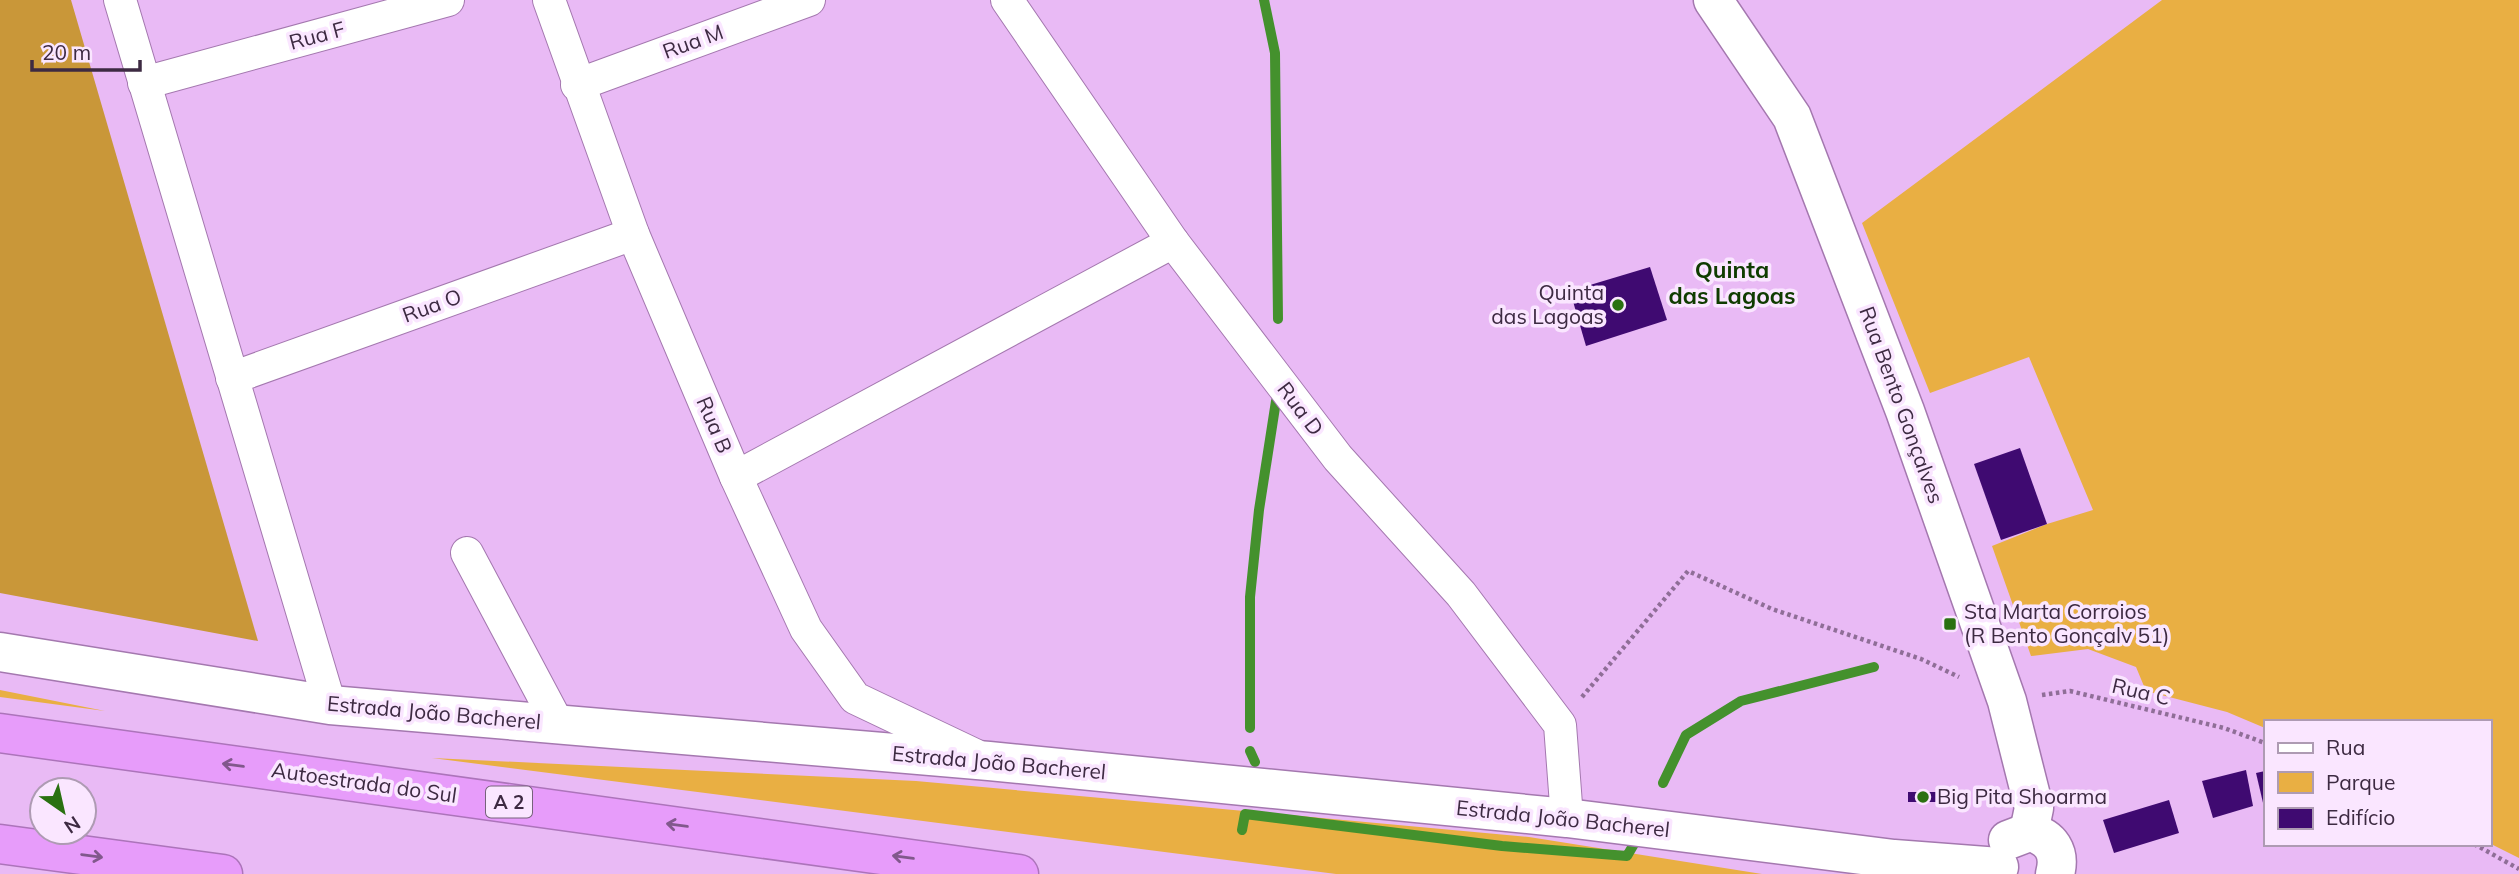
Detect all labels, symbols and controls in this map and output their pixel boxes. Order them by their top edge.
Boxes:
street label: Rua F [286,15,348,55]
street label: Rua M [659,18,727,64]
scale bar [32,28,140,72]
text: 20 m [42,39,91,65]
district label: Quinta das Lagoas [1668,255,1796,310]
place label: Quinta das Lagoas [1491,279,1604,329]
street label: Rua O [399,282,465,328]
marker: Quinta das Lagoas [1610,297,1626,313]
street label: Rua Bento Gonçalves [1854,303,1950,507]
street label: Rua D [1272,376,1329,440]
street label: Rua B [691,392,738,457]
place label: Sta Marta Corroios (R Bento Gonçalv 51) [1964,598,2169,648]
marker: Sta Marta Corroios (R Bento Gonçalv 51) [1942,616,1958,632]
street label: Rua C [2110,672,2173,710]
street label: Estrada João Bacherel [326,690,542,734]
legend [2264,720,2491,846]
text: Rua [2326,734,2365,760]
street label: Estrada João Bacherel [891,740,1107,784]
street label: Autoestrada do Sul [270,756,459,808]
one-way arrow [223,758,245,771]
text: Parque [2326,769,2395,795]
north arrow [28,776,98,846]
place label: Big Pita Shoarma [1937,783,2107,809]
road number: A 2 [486,786,532,818]
marker: Big Pita Shoarma [1915,789,1931,805]
street label: Estrada João Bacherel [1455,794,1671,842]
text: Edifício [2326,804,2395,830]
text: N [60,811,85,839]
one-way arrow [666,819,689,832]
one-way arrow [80,850,103,863]
one-way arrow [892,851,914,864]

